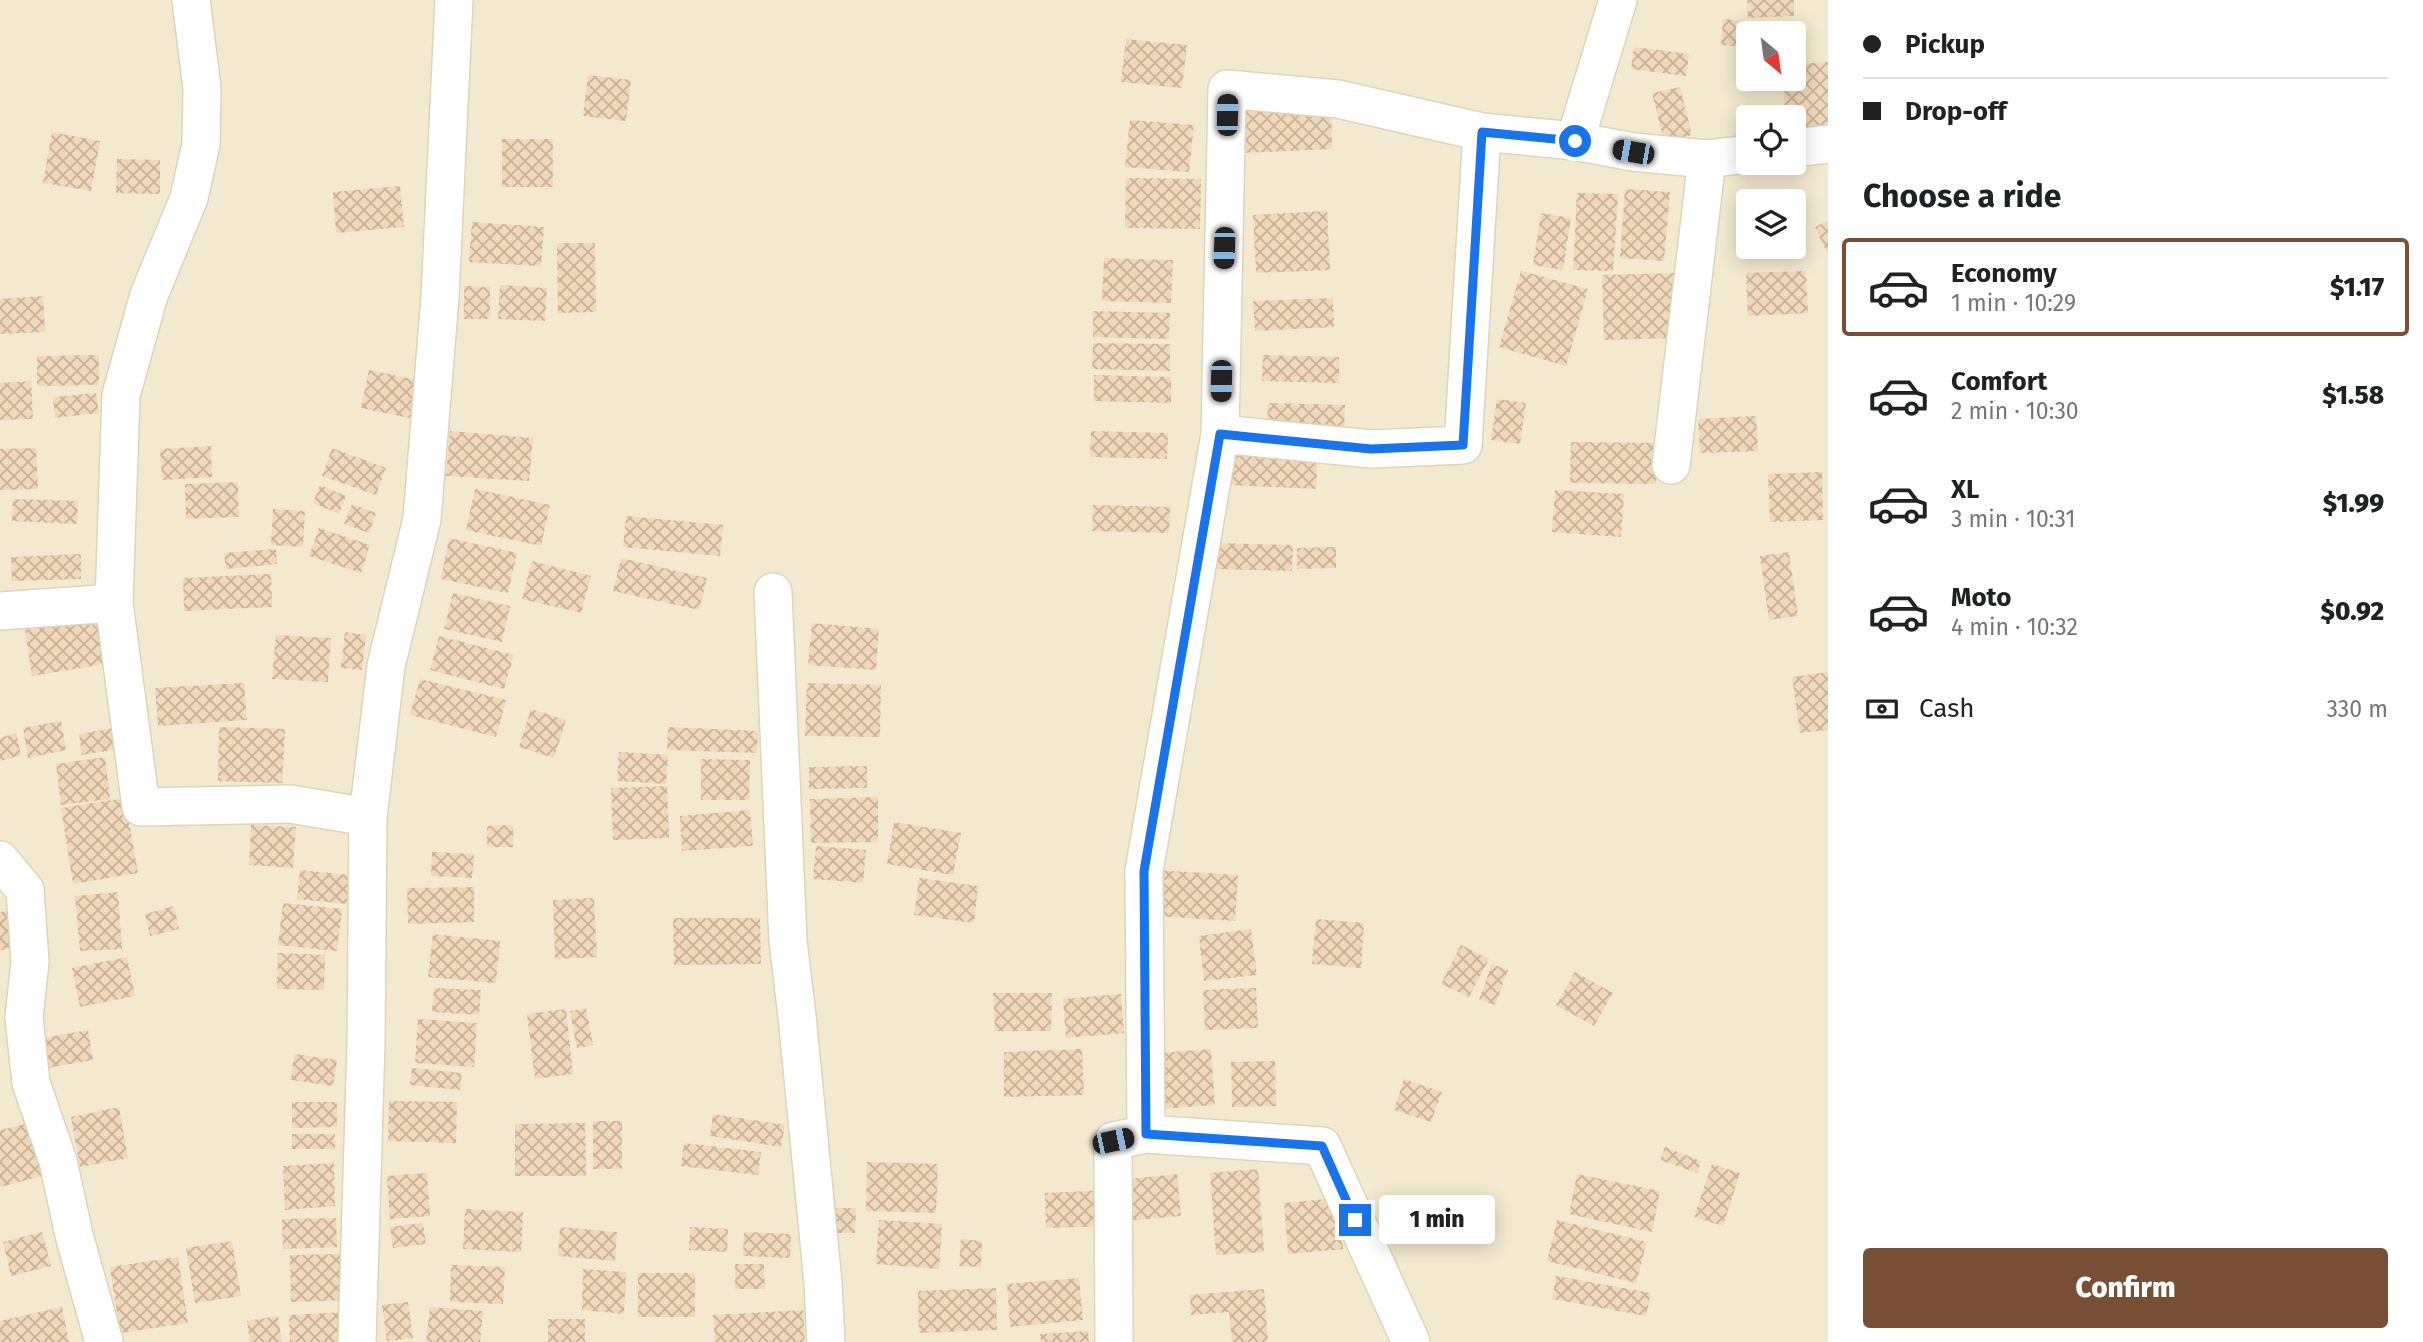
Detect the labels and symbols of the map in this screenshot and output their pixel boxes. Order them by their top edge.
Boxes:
north arrow [1736,21,1806,91]
car [1217,94,1238,136]
route start [1559,125,1591,157]
car [1611,138,1656,166]
car [1213,227,1236,269]
car [1211,360,1232,402]
car [1091,1126,1136,1156]
callout: 1 min [1380,1196,1495,1244]
route end [1339,1204,1371,1236]

